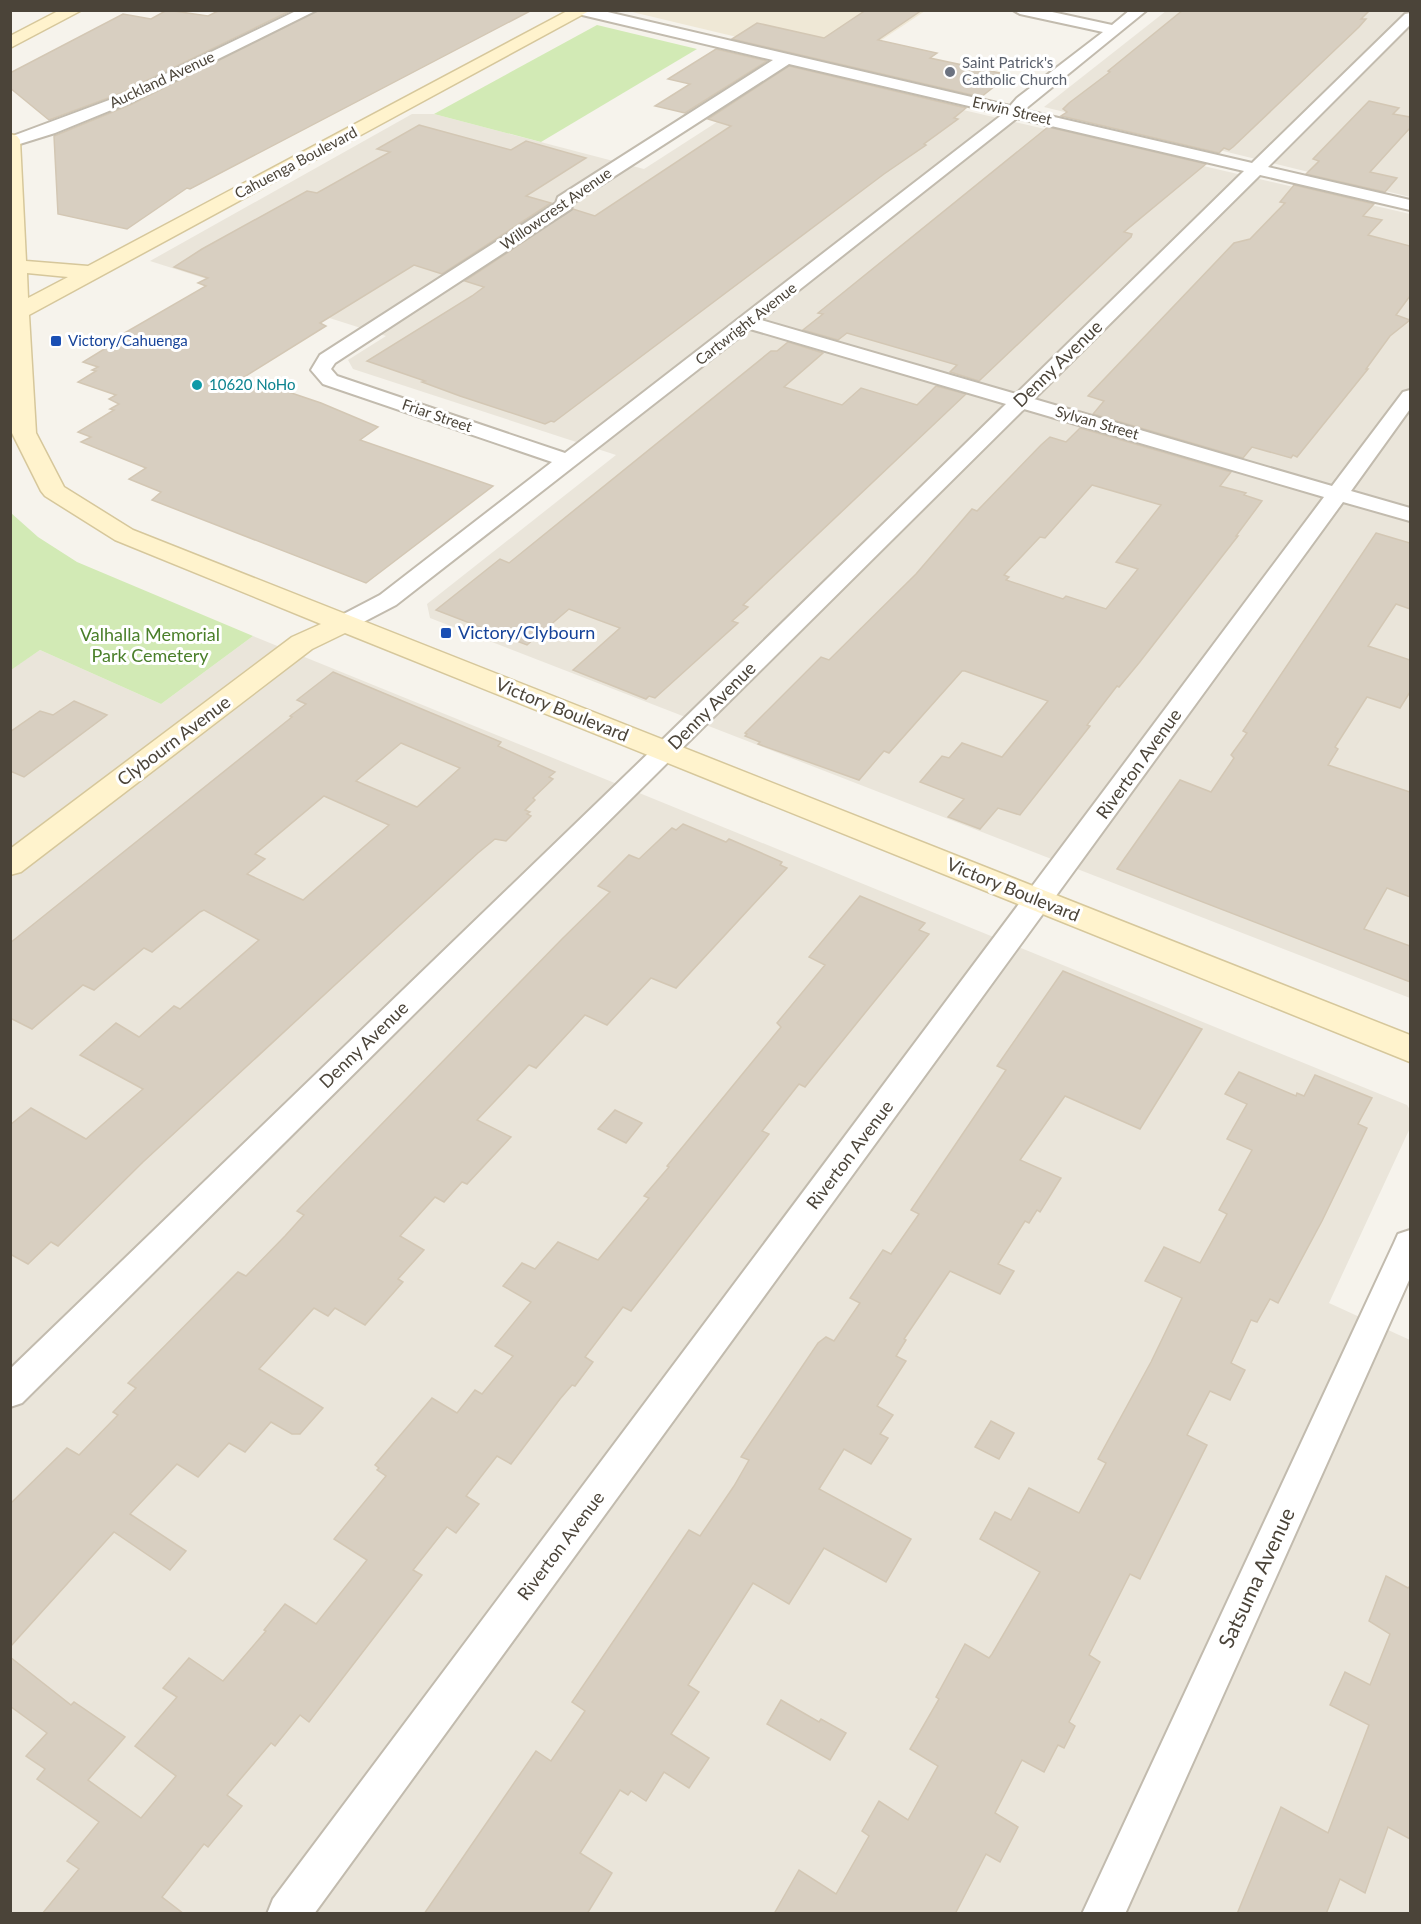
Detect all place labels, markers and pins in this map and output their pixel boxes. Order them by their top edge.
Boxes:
place label: Saint Patrick's Catholic Church [962,53,1067,88]
marker: Saint Patrick's Catholic Church [943,65,957,79]
place label: Victory/Cahuenga [68,331,188,349]
marker: Victory/Cahuenga [49,334,63,348]
place label: 10620 NoHo [209,375,296,393]
marker: 10620 NoHo [190,378,204,392]
place label: Victory/Clybourn [458,621,595,643]
marker: Victory/Clybourn [439,626,453,640]

